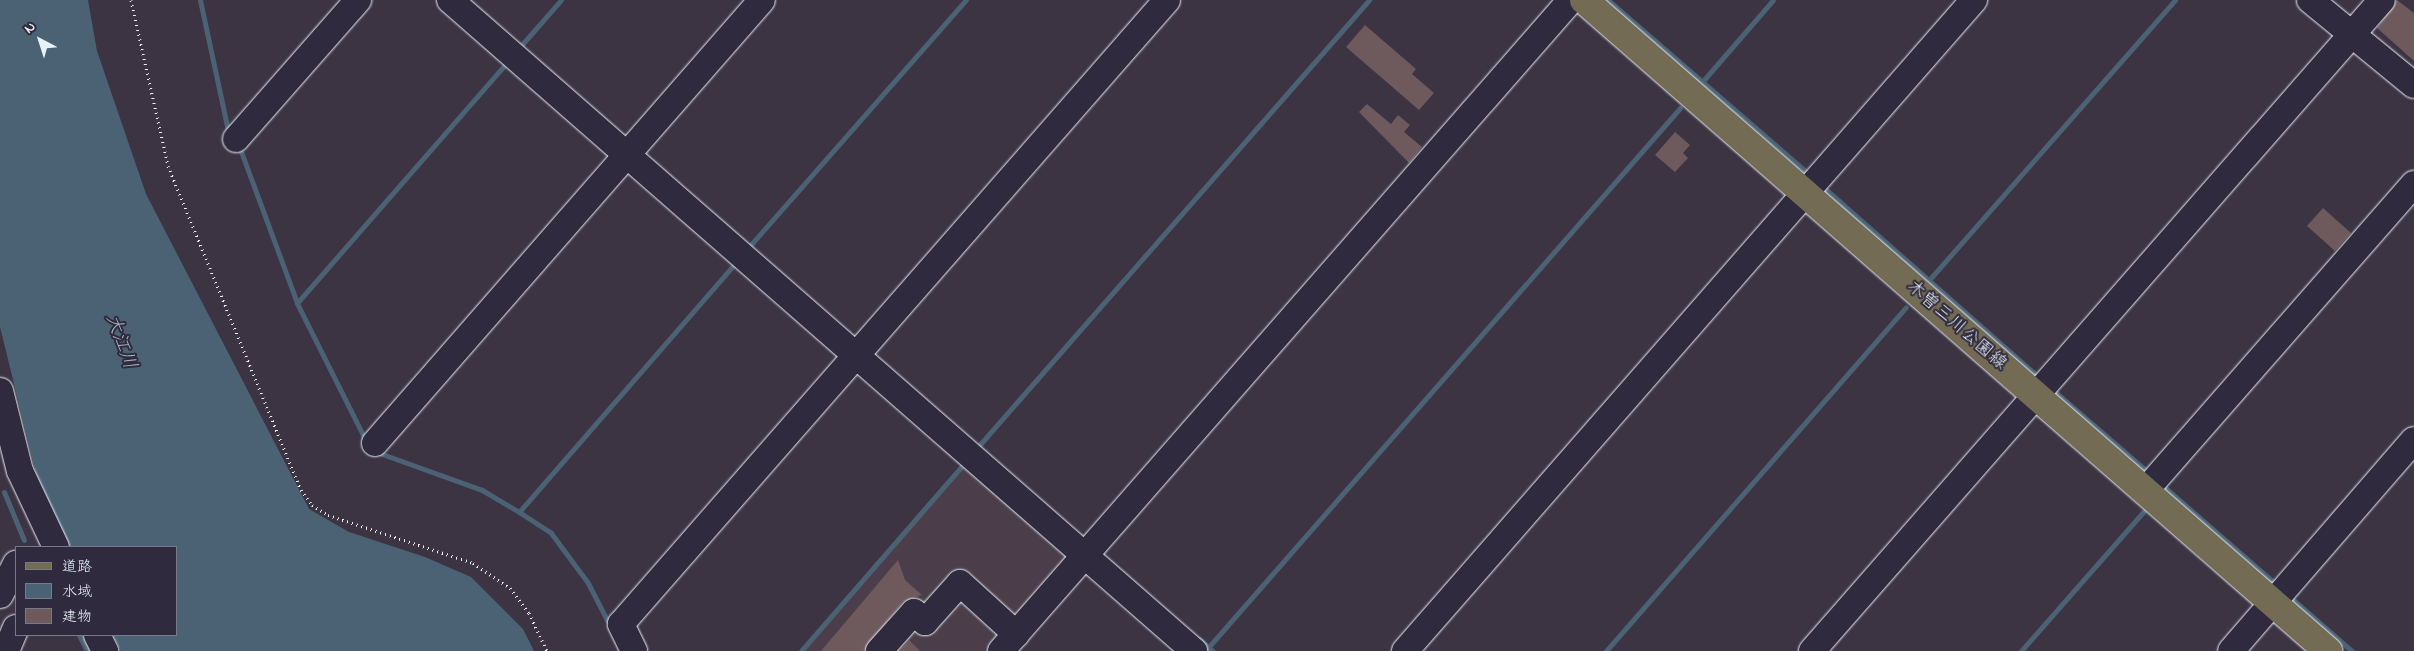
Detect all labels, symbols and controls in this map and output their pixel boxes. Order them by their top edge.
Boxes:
north arrow [15,15,65,65]
text: N [20,17,40,39]
street label: 木曽三川公園線 [1901,277,2011,375]
water label: 大江川 [100,311,140,373]
legend [15,546,178,636]
text: 道路 [62,556,92,578]
text: 水域 [62,581,92,603]
text: 建物 [62,606,92,628]

